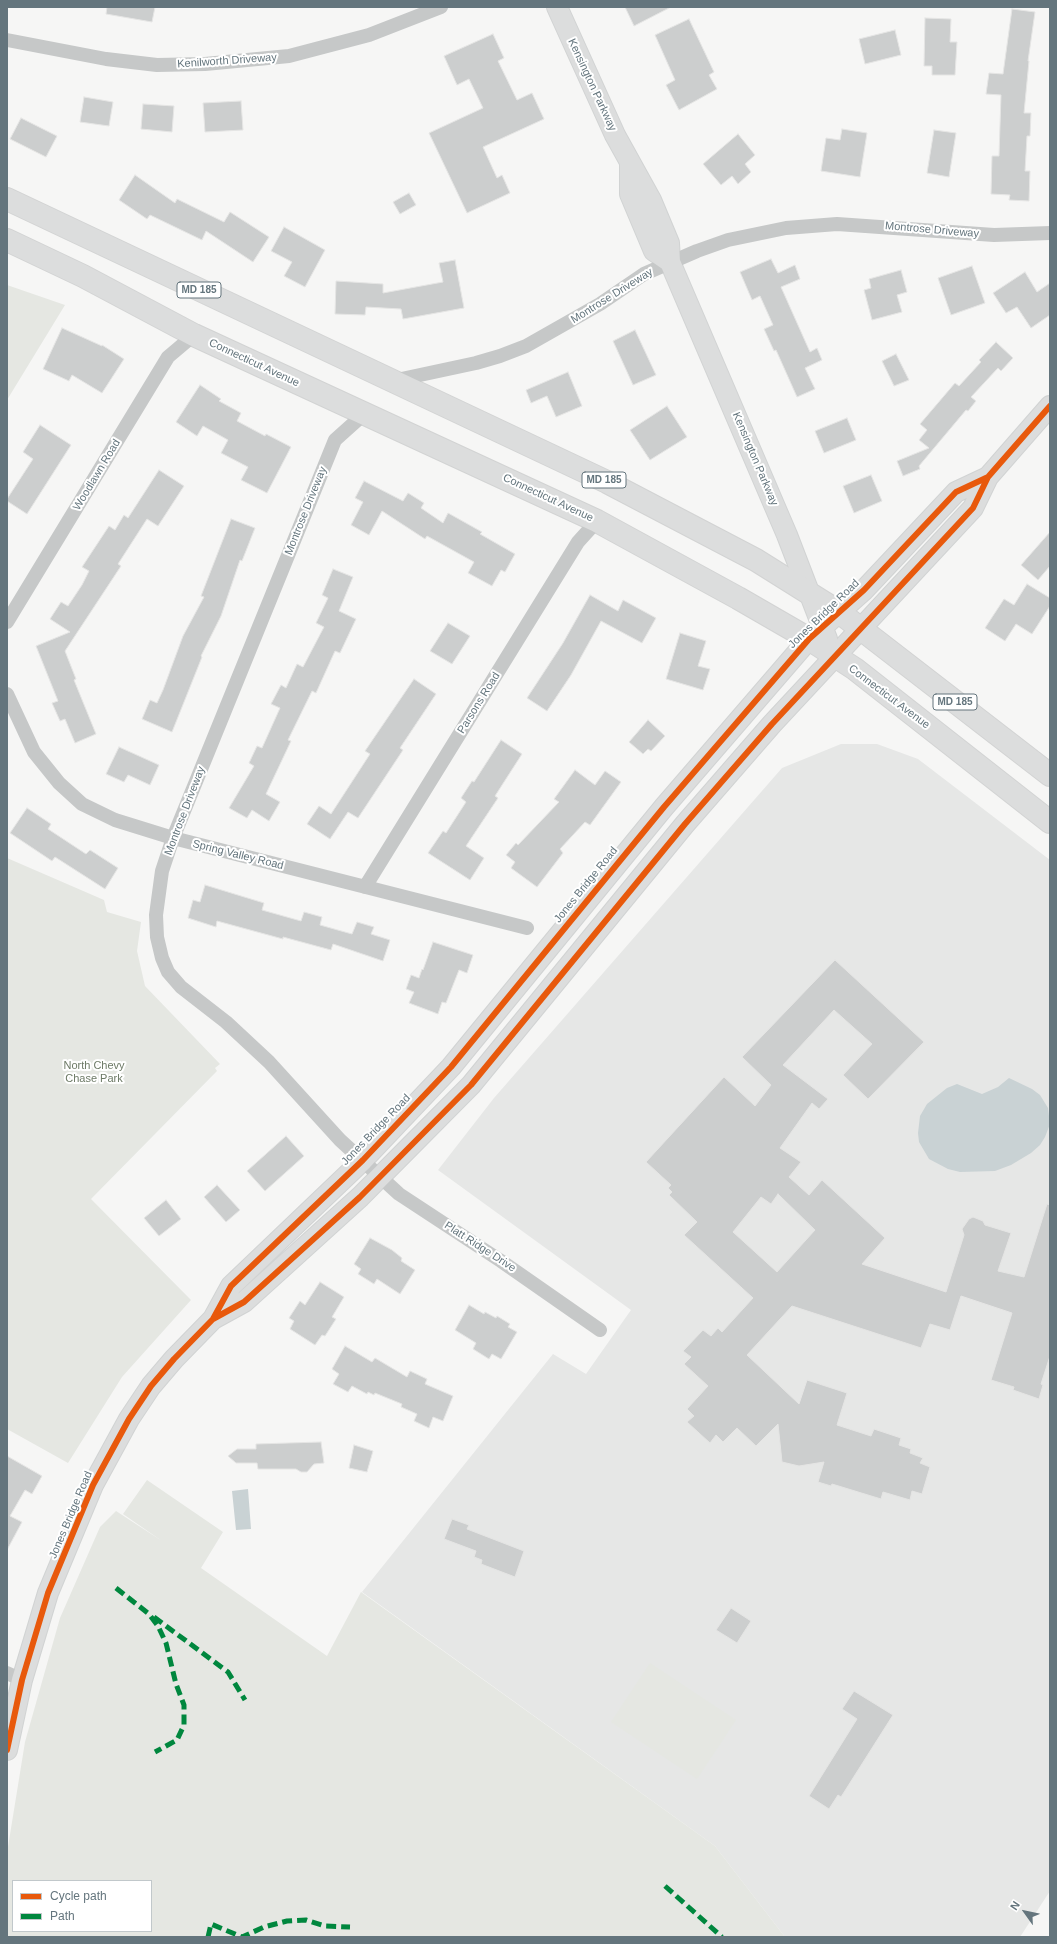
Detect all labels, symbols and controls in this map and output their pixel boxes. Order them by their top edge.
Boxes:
street label: Kensington Parkway [565,37,619,133]
street label: Kenilworth Driveway [177,51,277,71]
street label: Montrose Driveway [885,219,979,241]
street label: Montrose Driveway [569,265,655,327]
road number: MD 185 [177,282,221,298]
street label: Connecticut Avenue [207,336,301,390]
street label: Kensington Parkway [729,410,781,508]
street label: Woodlawn Road [71,437,123,513]
street label: Montrose Driveway [282,465,330,557]
street label: Connecticut Avenue [501,471,595,525]
road number: MD 185 [582,472,626,488]
street label: Jones Bridge Road [786,577,862,651]
street label: Connecticut Avenue [846,662,932,732]
street label: Parsons Road [455,670,503,736]
road number: MD 185 [933,694,977,710]
street label: Montrose Driveway [162,765,208,857]
street label: Spring Valley Road [191,837,285,873]
street label: Jones Bridge Road [551,844,621,926]
park label: North Chevy Chase Park [63,1059,125,1085]
street label: Jones Bridge Road [339,1092,413,1168]
street label: Platt Ridge Drive [442,1219,518,1275]
street label: Jones Bridge Road [47,1469,95,1561]
legend [12,1880,152,1932]
text: Cycle path [50,1889,107,1903]
north arrow [1005,1892,1045,1932]
text: N [1008,1899,1022,1912]
text: Path [50,1909,75,1923]

